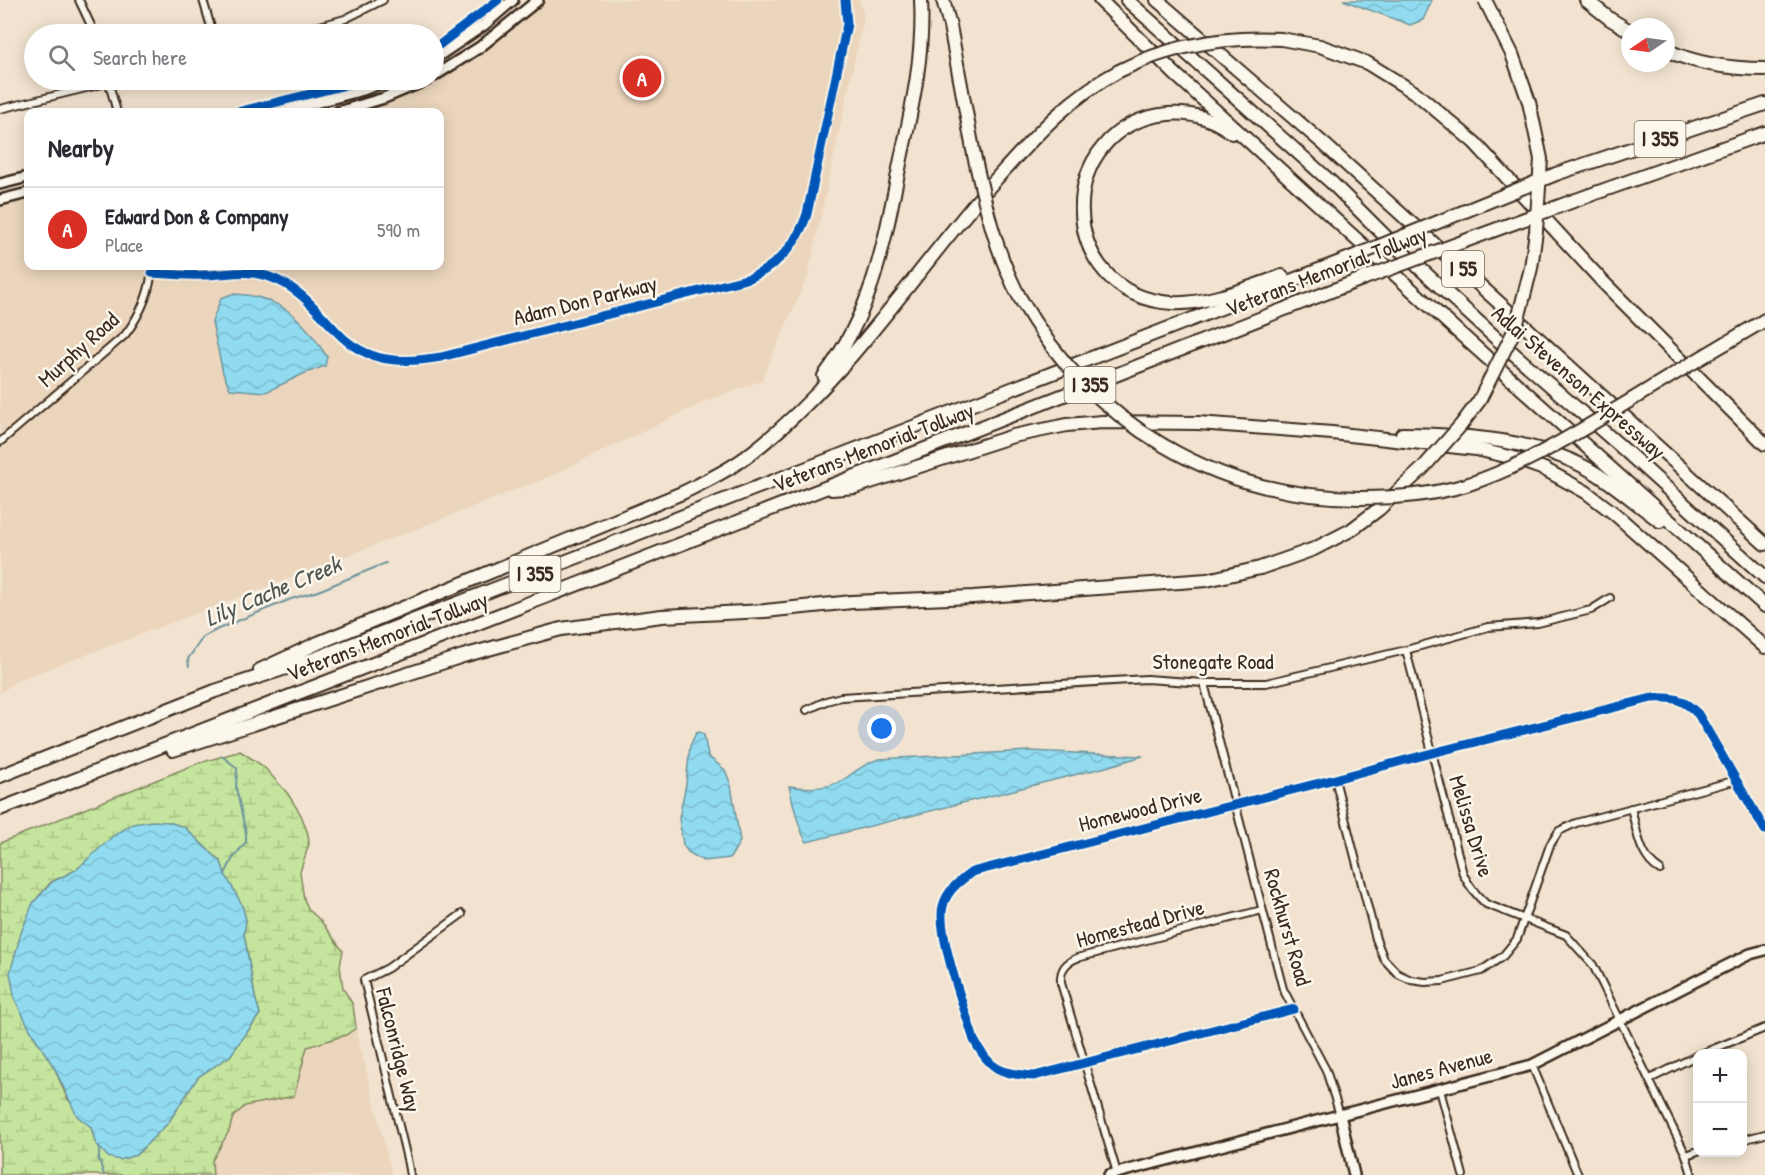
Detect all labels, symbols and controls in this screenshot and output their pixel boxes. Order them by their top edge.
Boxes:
north arrow [1621,18,1675,72]
search box [24,24,444,90]
icon: search [45,41,78,74]
text: Search here [93,42,187,72]
pin: A [622,56,662,100]
road number: I 355 [1634,121,1686,157]
text: Nearby [48,130,114,165]
text: Edward Don & Company [105,201,288,231]
text: A [63,216,72,243]
text: 590 m [377,216,420,243]
street label: Veterans Memorial Tollway [1221,219,1431,323]
text: Place [105,231,144,258]
road number: I 55 [1442,251,1484,287]
street label: Adam Don Parkway [510,268,660,332]
street label: Adlai Stevenson Expressway [1486,298,1672,466]
street label: Murphy Road [31,304,125,393]
road number: I 355 [1064,367,1116,403]
street label: Veterans Memorial Tollway [768,395,978,499]
water label: Lily Cache Creek [200,546,348,634]
road number: I 355 [510,556,560,592]
street label: Veterans Memorial Tollway [282,584,492,688]
street label: Stonegate Road [1152,646,1274,676]
your location [867,714,896,743]
street label: Melissa Drive [1442,772,1502,881]
street label: Homewood Drive [1075,779,1205,839]
street label: Rockhurst Road [1257,865,1319,989]
street label: Homestead Drive [1073,891,1208,954]
street label: Falconridge Way [369,984,429,1115]
street label: Janes Avenue [1387,1040,1496,1096]
map controls [1693,1049,1747,1157]
button: + [1693,1049,1747,1103]
button: − [1693,1103,1747,1157]

